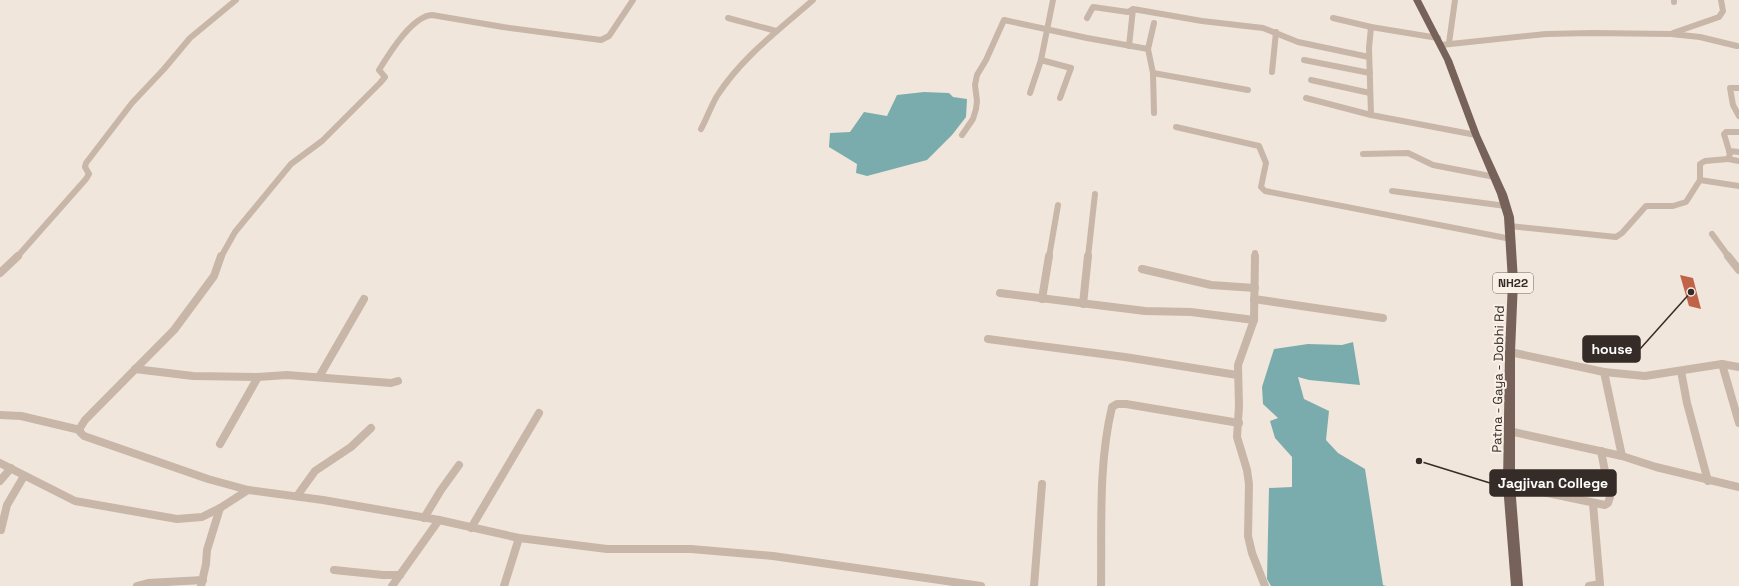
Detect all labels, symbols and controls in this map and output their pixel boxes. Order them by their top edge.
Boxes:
road number: NH22 [1493,273,1533,293]
street label: Patna - Gaya - Dobhi Rd [1488,305,1508,453]
callout: house [1583,336,1640,362]
text: house [1591,340,1633,358]
callout: Jagjivan College [1490,470,1616,496]
text: Jagjivan College [1498,474,1608,492]

